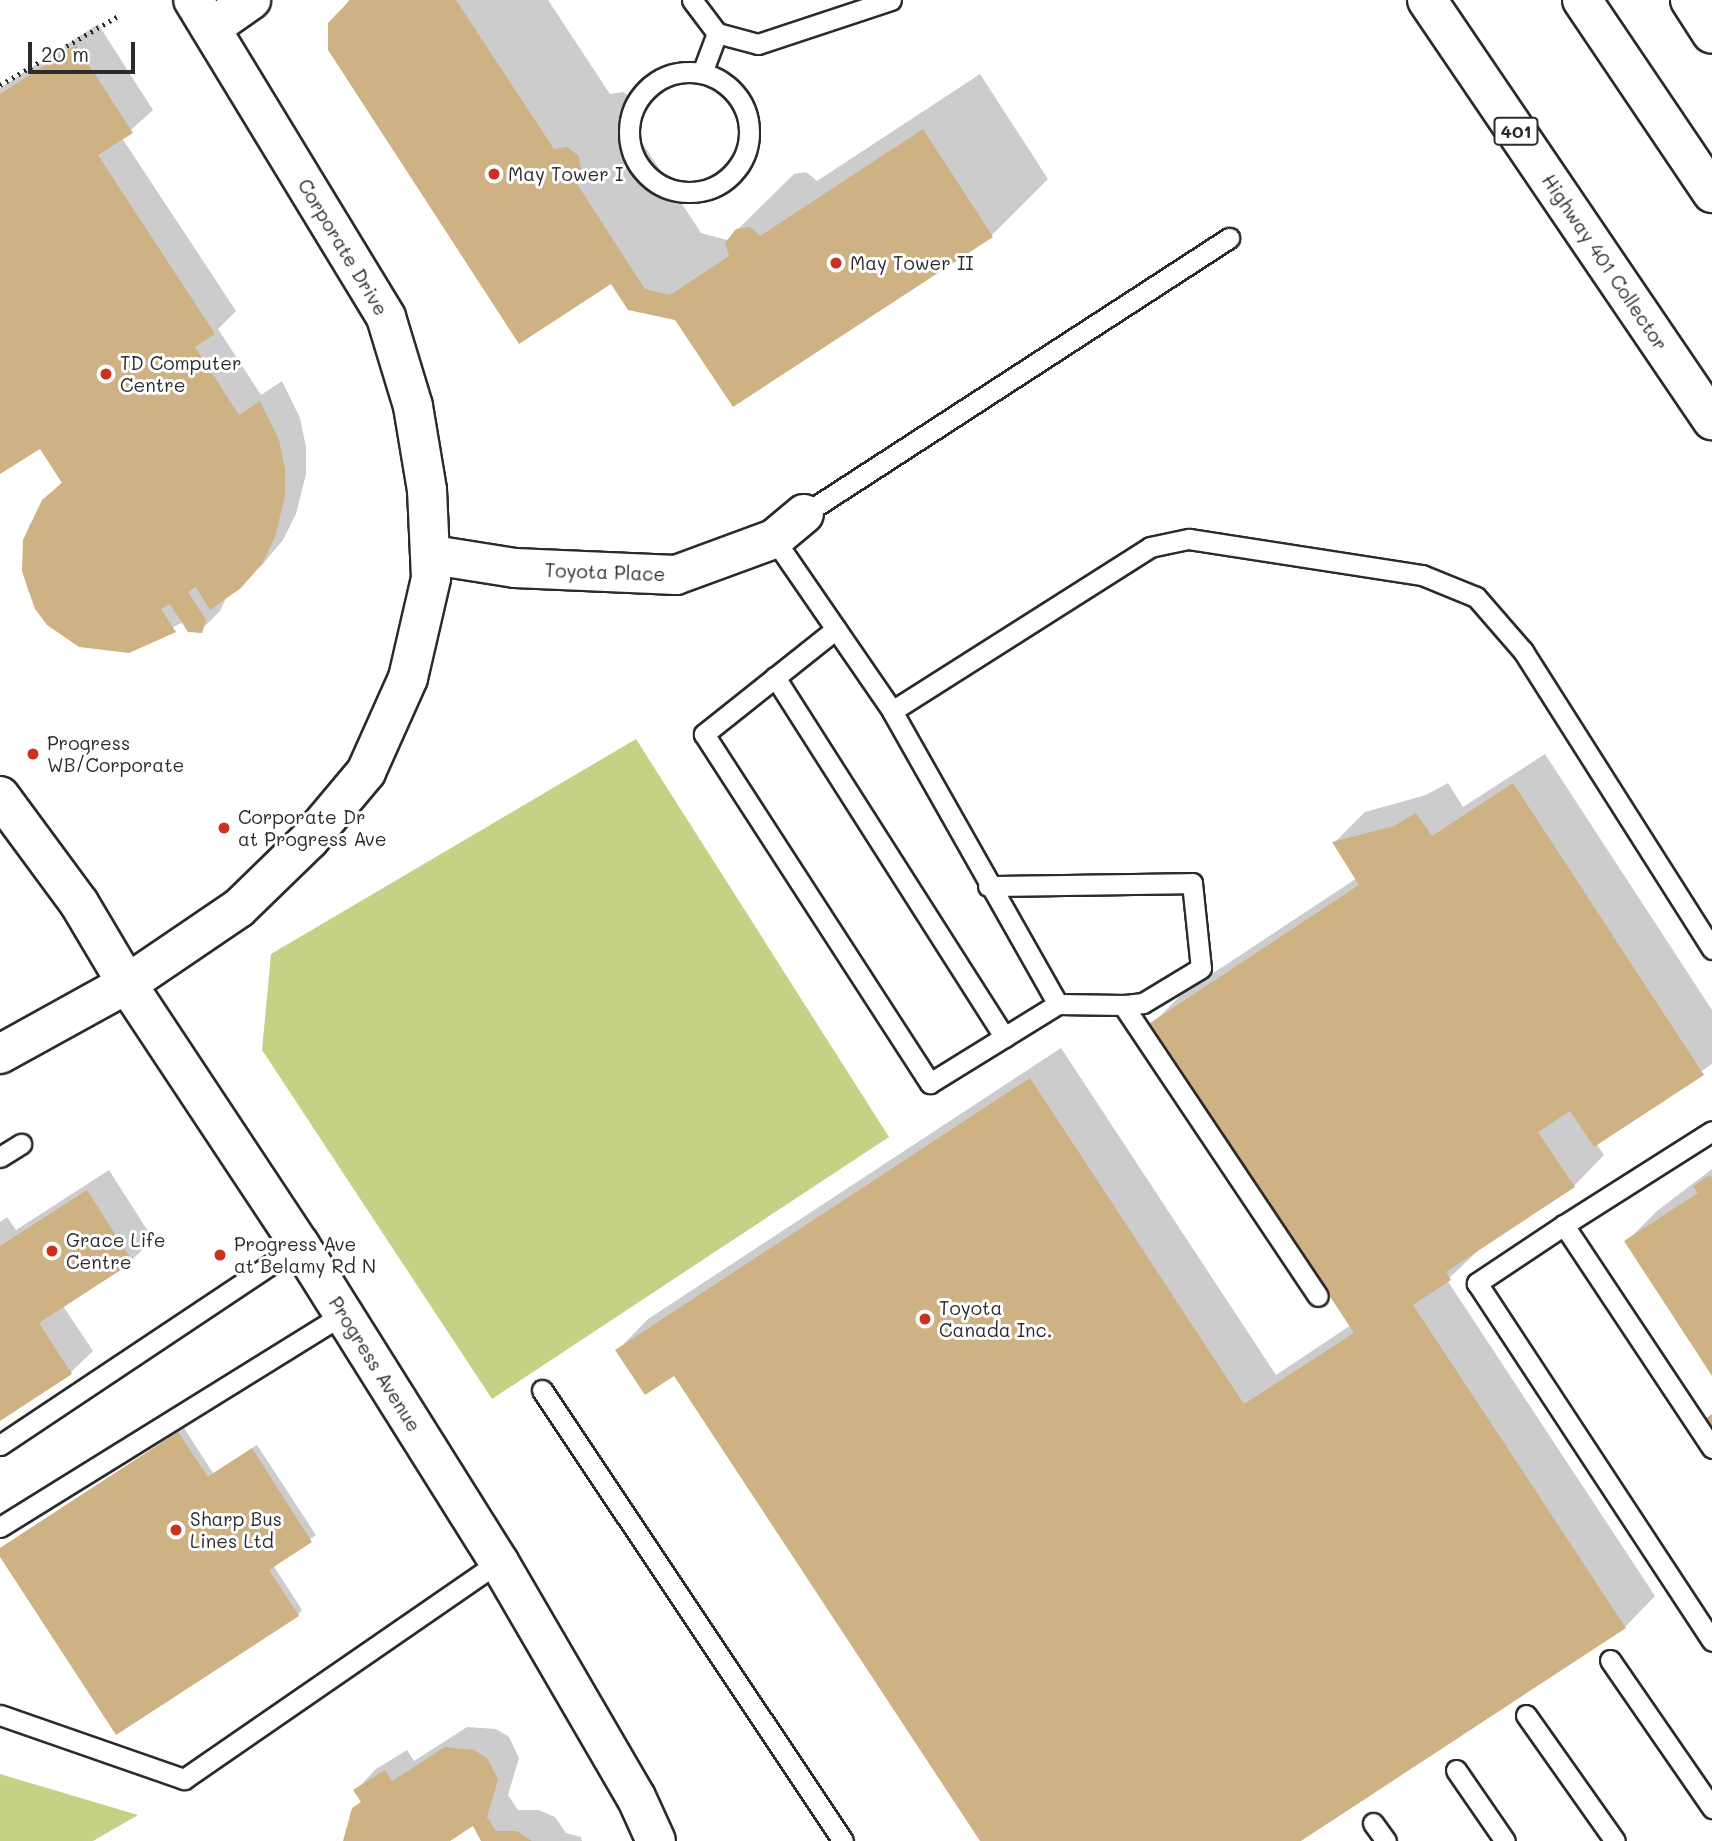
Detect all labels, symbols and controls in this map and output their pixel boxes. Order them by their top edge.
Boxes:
scale bar [32,28,138,72]
text: 20 m [41,40,89,67]
road number: 401 [1493,116,1539,146]
place label: May Tower I [508,163,623,185]
marker: May Tower I [486,166,502,182]
street label: Highway 401 Collector [1538,170,1672,354]
street label: Corporate Drive [293,175,393,319]
place label: May Tower II [850,252,974,274]
marker: May Tower II [828,255,844,271]
place label: TD Computer Centre [120,352,241,396]
marker: TD Computer Centre [98,366,114,382]
street label: Toyota Place [544,559,666,585]
place label: Progress WB/Corporate [47,732,184,776]
marker: Progress WB/Corporate [25,746,41,762]
place label: Corporate Dr at Progress Ave [238,806,387,850]
marker: Corporate Dr at Progress Ave [216,820,232,836]
place label: Grace Life Centre [66,1229,165,1273]
place label: Progress Ave at Belamy Rd N [234,1233,376,1277]
marker: Grace Life Centre [44,1243,60,1259]
marker: Progress Ave at Belamy Rd N [212,1247,228,1263]
street label: Progress Avenue [324,1292,426,1436]
place label: Toyota Canada Inc. [939,1297,1052,1341]
marker: Toyota Canada Inc. [917,1311,933,1327]
place label: Sharp Bus Lines Ltd [190,1508,282,1552]
marker: Sharp Bus Lines Ltd [168,1522,184,1538]

